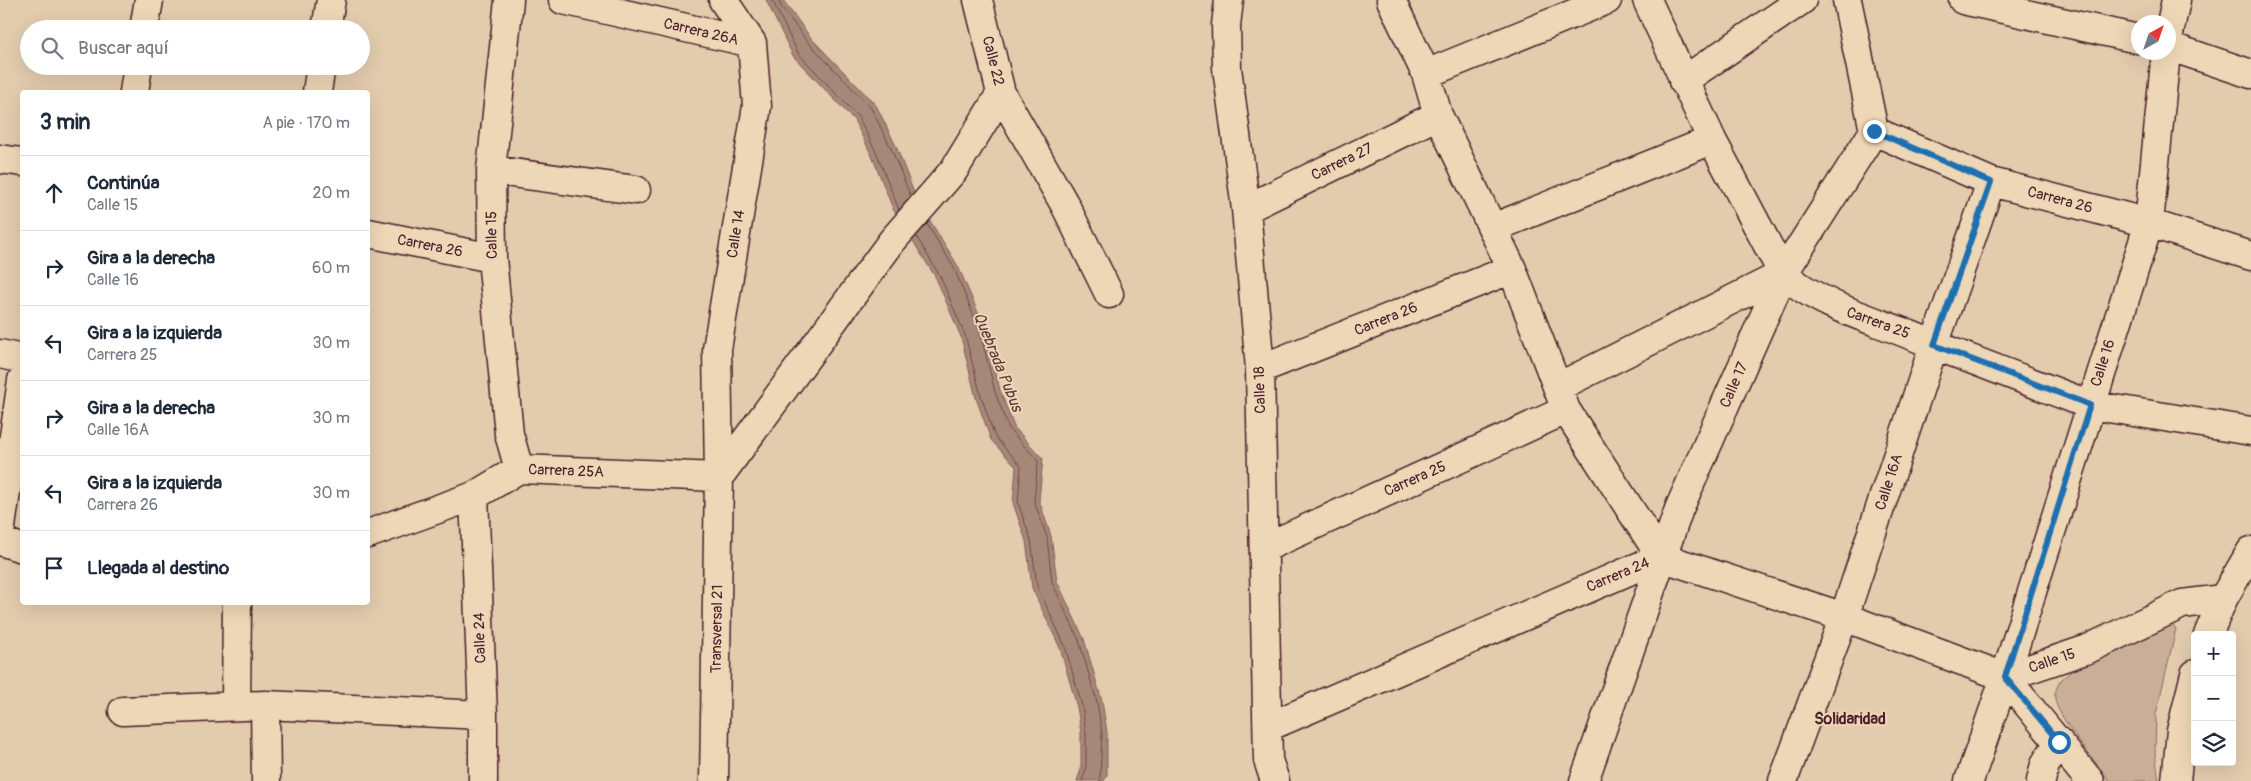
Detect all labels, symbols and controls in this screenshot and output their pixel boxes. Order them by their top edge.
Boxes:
street label: Carrera 26A [662,14,741,50]
north arrow [2131,15,2176,60]
search box [20,20,370,75]
icon: search [38,34,66,62]
street label: Calle 22 [978,34,1008,88]
text: Buscar aquí [78,36,169,60]
text: 3 min [40,109,90,136]
text: A pie · 170 m [262,113,350,133]
route end [1863,120,1886,143]
street label: Carrera 27 [1308,139,1376,185]
text: Continúa [87,171,160,195]
icon: ahead [40,179,68,207]
street label: Carrera 26 [2025,182,2095,218]
text: 20 m [312,183,350,203]
text: Calle 15 [87,195,138,215]
street label: Calle 14 [723,208,749,259]
street label: Calle 15 [482,211,502,259]
street label: Carrera 26 [395,230,465,262]
text: Gira a la derecha [87,246,215,270]
icon: right [40,254,68,282]
text: 60 m [312,258,350,278]
text: Calle 16 [87,270,139,290]
street label: Carrera 26 [1351,298,1421,340]
street label: Carrera 25 [1844,303,1912,343]
water label: Quebrada Pubus [969,309,1028,416]
text: Gira a la izquierda [87,321,222,345]
icon: left [40,329,68,357]
text: 30 m [312,333,350,353]
street label: Calle 16 [2086,337,2120,389]
text: Carrera 25 [87,345,158,365]
street label: Calle 17 [1716,359,1752,411]
street label: Calle 18 [1250,366,1270,414]
text: Gira a la derecha [87,396,215,420]
icon: right [40,404,68,432]
text: 30 m [312,408,350,428]
text: Calle 16A [87,420,149,440]
street label: Calle 16A [1871,451,1907,513]
street label: Carrera 25 [1381,457,1449,501]
street label: Carrera 25A [528,460,605,482]
text: Gira a la izquierda [87,471,222,495]
icon: left [40,479,68,507]
text: 30 m [312,483,350,503]
text: Carrera 26 [87,495,158,515]
street label: Carrera 24 [1584,553,1653,597]
icon: arrive [40,554,68,582]
text: Llegada al destino [87,556,229,580]
street label: Transversal 21 [707,584,727,674]
street label: Calle 24 [470,612,490,664]
map controls [2191,631,2236,766]
button: + [2191,631,2236,676]
street label: Calle 15 [2026,644,2078,678]
button: − [2191,676,2236,721]
district label: Solidaridad [1814,709,1886,729]
button: layers [2191,721,2236,766]
route start [2048,731,2071,754]

